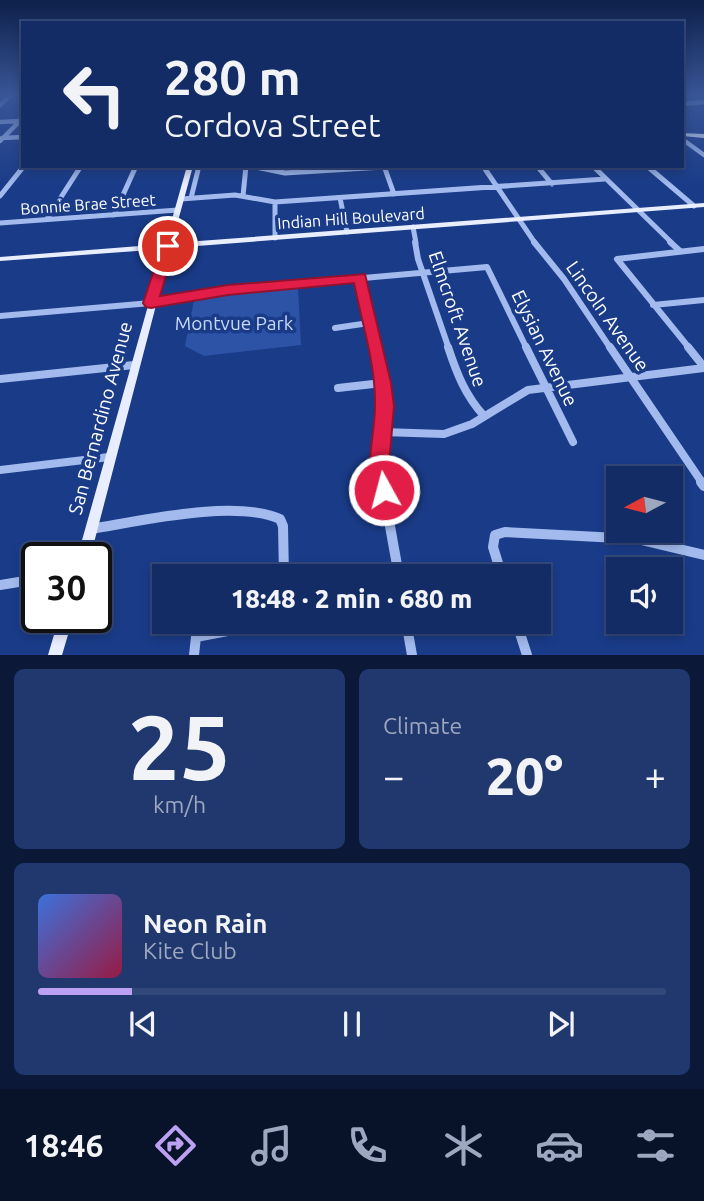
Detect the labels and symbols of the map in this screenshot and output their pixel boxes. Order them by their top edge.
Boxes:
street label: Bonnie Brae Street [20,190,157,218]
street label: Indian Hill Boulevard [277,204,425,232]
pin [138,216,198,276]
street label: Elmcroft Avenue [424,248,492,390]
street label: Lincoln Avenue [562,257,654,375]
street label: Elysian Avenue [507,286,583,410]
park label: Montvue Park [175,312,294,334]
street label: San Bernardino Avenue [64,319,136,517]
position arrow [347,453,421,527]
north arrow [606,466,682,542]
speed limit sign: 30 [21,542,112,633]

